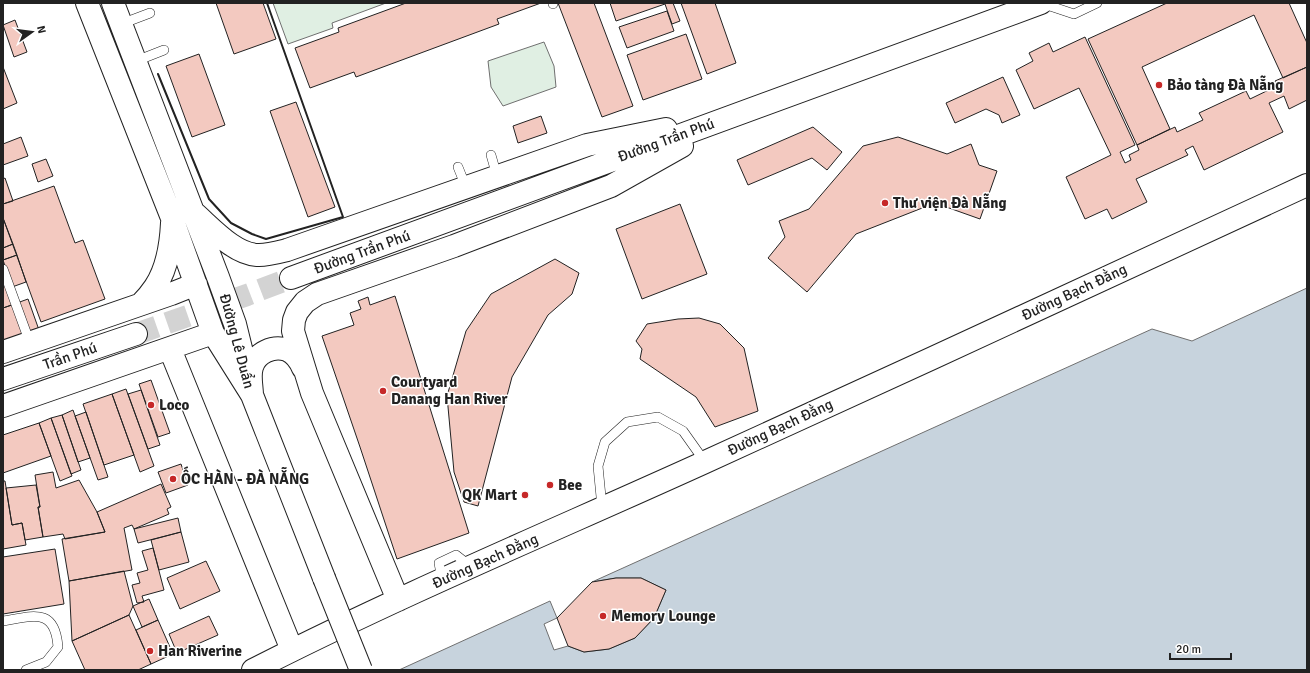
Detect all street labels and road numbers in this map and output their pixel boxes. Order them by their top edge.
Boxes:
street label: Đường Trần Phú [615,114,717,166]
street label: Đường Trần Phú [311,226,413,278]
street label: Đường Bạch Đằng [1018,259,1130,324]
street label: Đường Lê Duẩn [216,292,258,390]
street label: Trần Phú [41,338,99,374]
street label: Đường Bạch Đằng [724,394,836,459]
street label: Đường Bạch Đằng [429,529,541,592]

